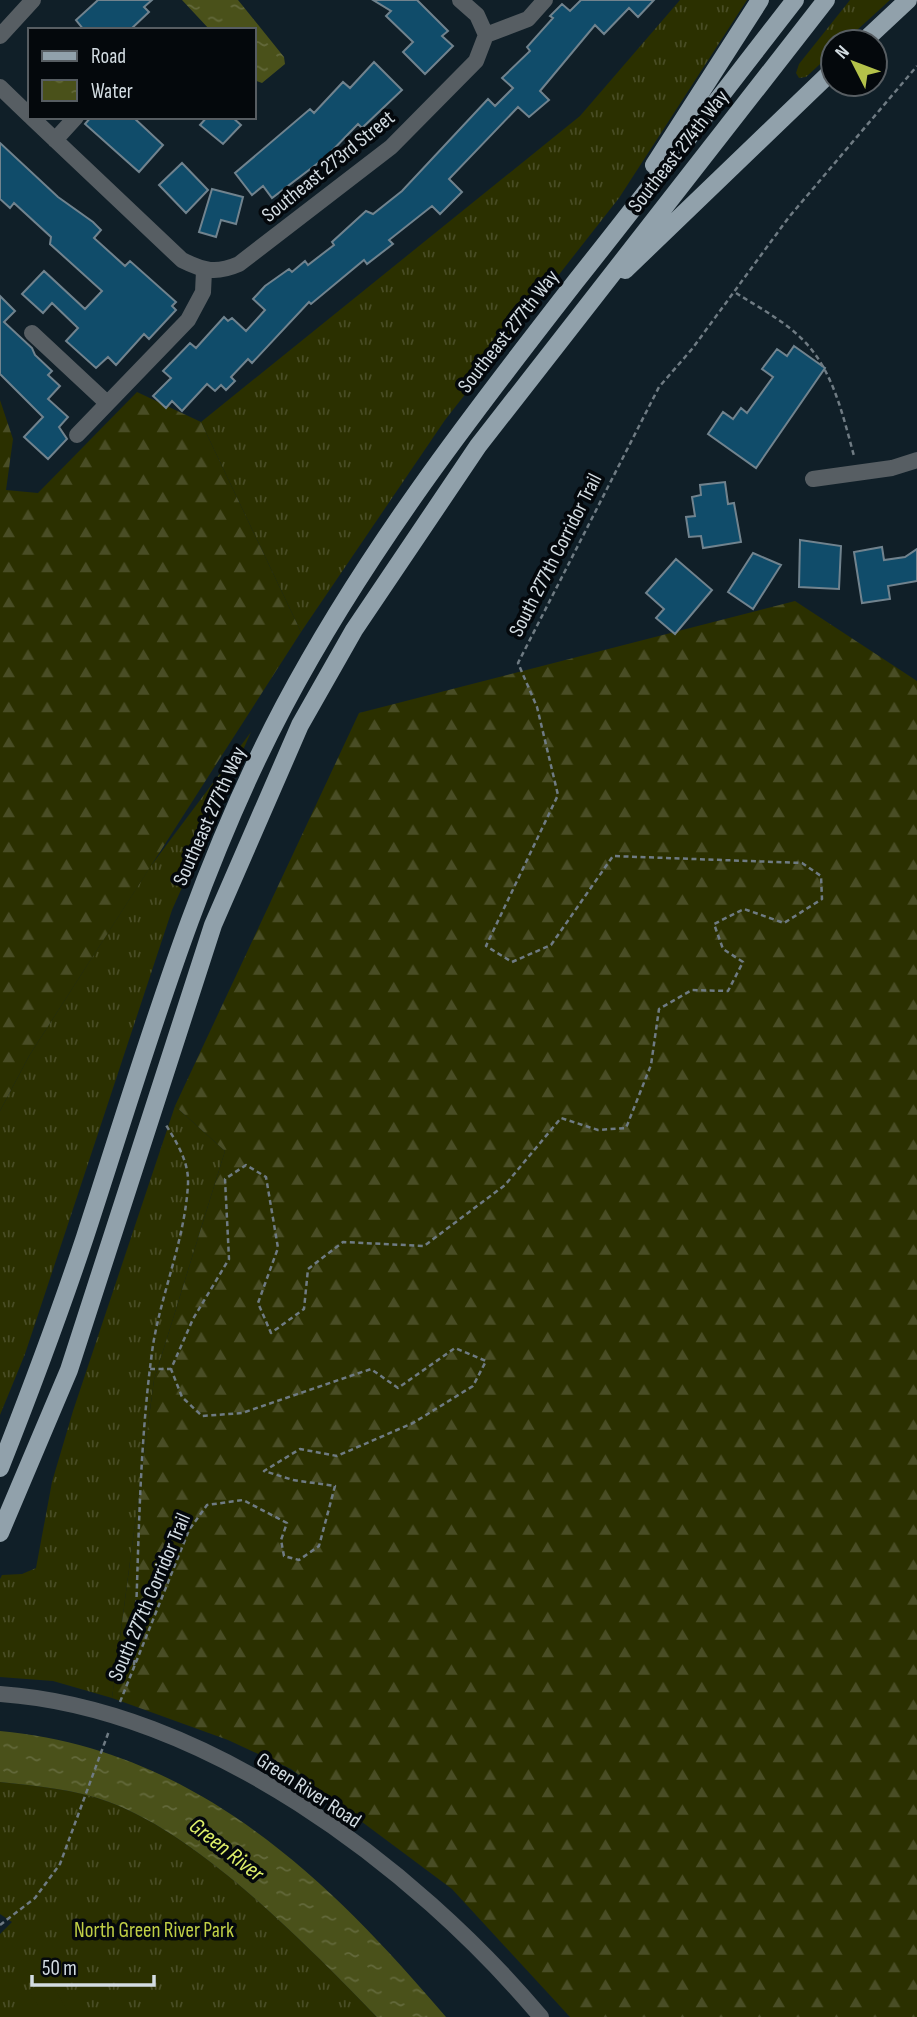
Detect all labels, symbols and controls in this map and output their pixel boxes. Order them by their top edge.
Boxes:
legend [28,28,256,119]
north arrow [819,28,889,98]
text: N [831,41,854,64]
text: Road [91,44,126,69]
text: Water [91,79,133,104]
street label: Southeast 274th Way [623,85,734,217]
street label: Southeast 273rd Street [257,105,400,228]
street label: Southeast 277th Way [453,265,564,398]
street label: South 277th Corridor Trail [504,469,607,641]
street label: Southeast 277th Way [168,743,251,889]
street label: South 277th Corridor Trail [103,1510,196,1685]
street label: Green River Road [252,1747,366,1834]
water label: Green River [183,1812,271,1889]
park label: North Green River Park [74,1918,234,1943]
scale bar [32,1944,154,1988]
text: 50 m [42,1956,77,1981]

